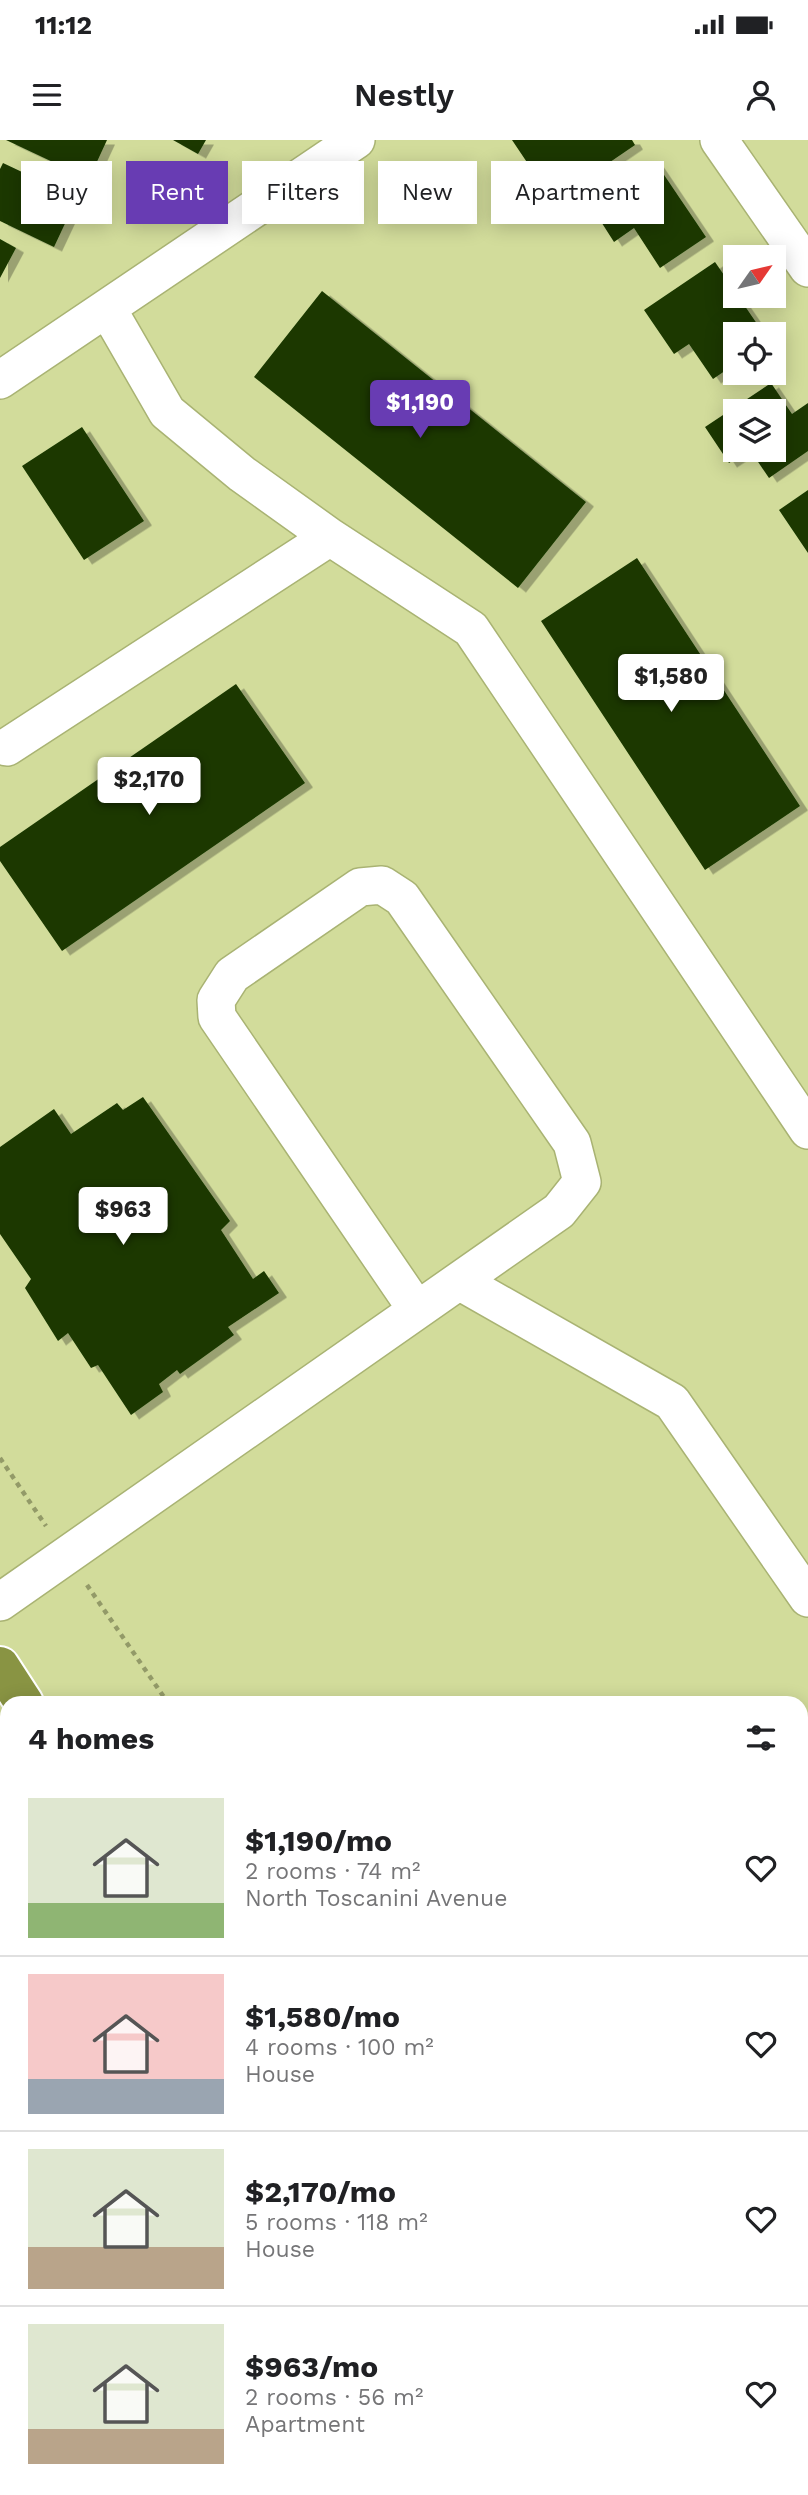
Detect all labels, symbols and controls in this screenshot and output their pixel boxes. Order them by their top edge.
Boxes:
text: 11:12 [35,10,92,40]
icon: menu [28,76,66,114]
text: Nestly [354,76,454,114]
icon: person [742,76,780,114]
chip: Buy [21,161,112,224]
chip: Rent [126,161,228,224]
chip: Filters [242,161,364,224]
chip: New [378,161,477,224]
chip: Apartment [491,161,664,224]
north arrow [723,245,786,308]
map controls [723,245,786,462]
button: locate [723,322,786,385]
pin: $1,190 [363,380,477,440]
text: $1,190 [386,389,454,416]
button: layers [723,399,786,462]
pin: $1,580 [614,654,728,714]
text: $1,580 [634,663,708,690]
pin: $2,170 [92,758,206,817]
text: $2,170 [114,766,184,793]
pin: $963 [82,1188,164,1247]
text: $963 [95,1196,151,1223]
icon: filters [742,1719,780,1757]
text: 4 homes [28,1721,154,1756]
text: $1,190/mo [245,1823,392,1858]
icon: home [84,1826,168,1910]
icon: heart [742,1849,780,1887]
text: 2 rooms · 74 m² [245,1858,420,1885]
text: North Toscanini Avenue [245,1885,507,1912]
text: $1,580/mo [245,1999,400,2034]
icon: home [84,2002,168,2086]
icon: heart [742,2025,780,2063]
text: 4 rooms · 100 m² [245,2034,434,2061]
text: House [245,2061,315,2088]
text: $2,170/mo [245,2174,396,2209]
icon: home [84,2177,168,2261]
icon: heart [742,2200,780,2238]
text: 5 rooms · 118 m² [245,2209,428,2236]
text: House [245,2236,315,2263]
text: $963/mo [245,2349,378,2384]
icon: home [84,2352,168,2436]
icon: heart [742,2375,780,2413]
text: 2 rooms · 56 m² [245,2384,423,2411]
text: Apartment [245,2411,365,2438]

